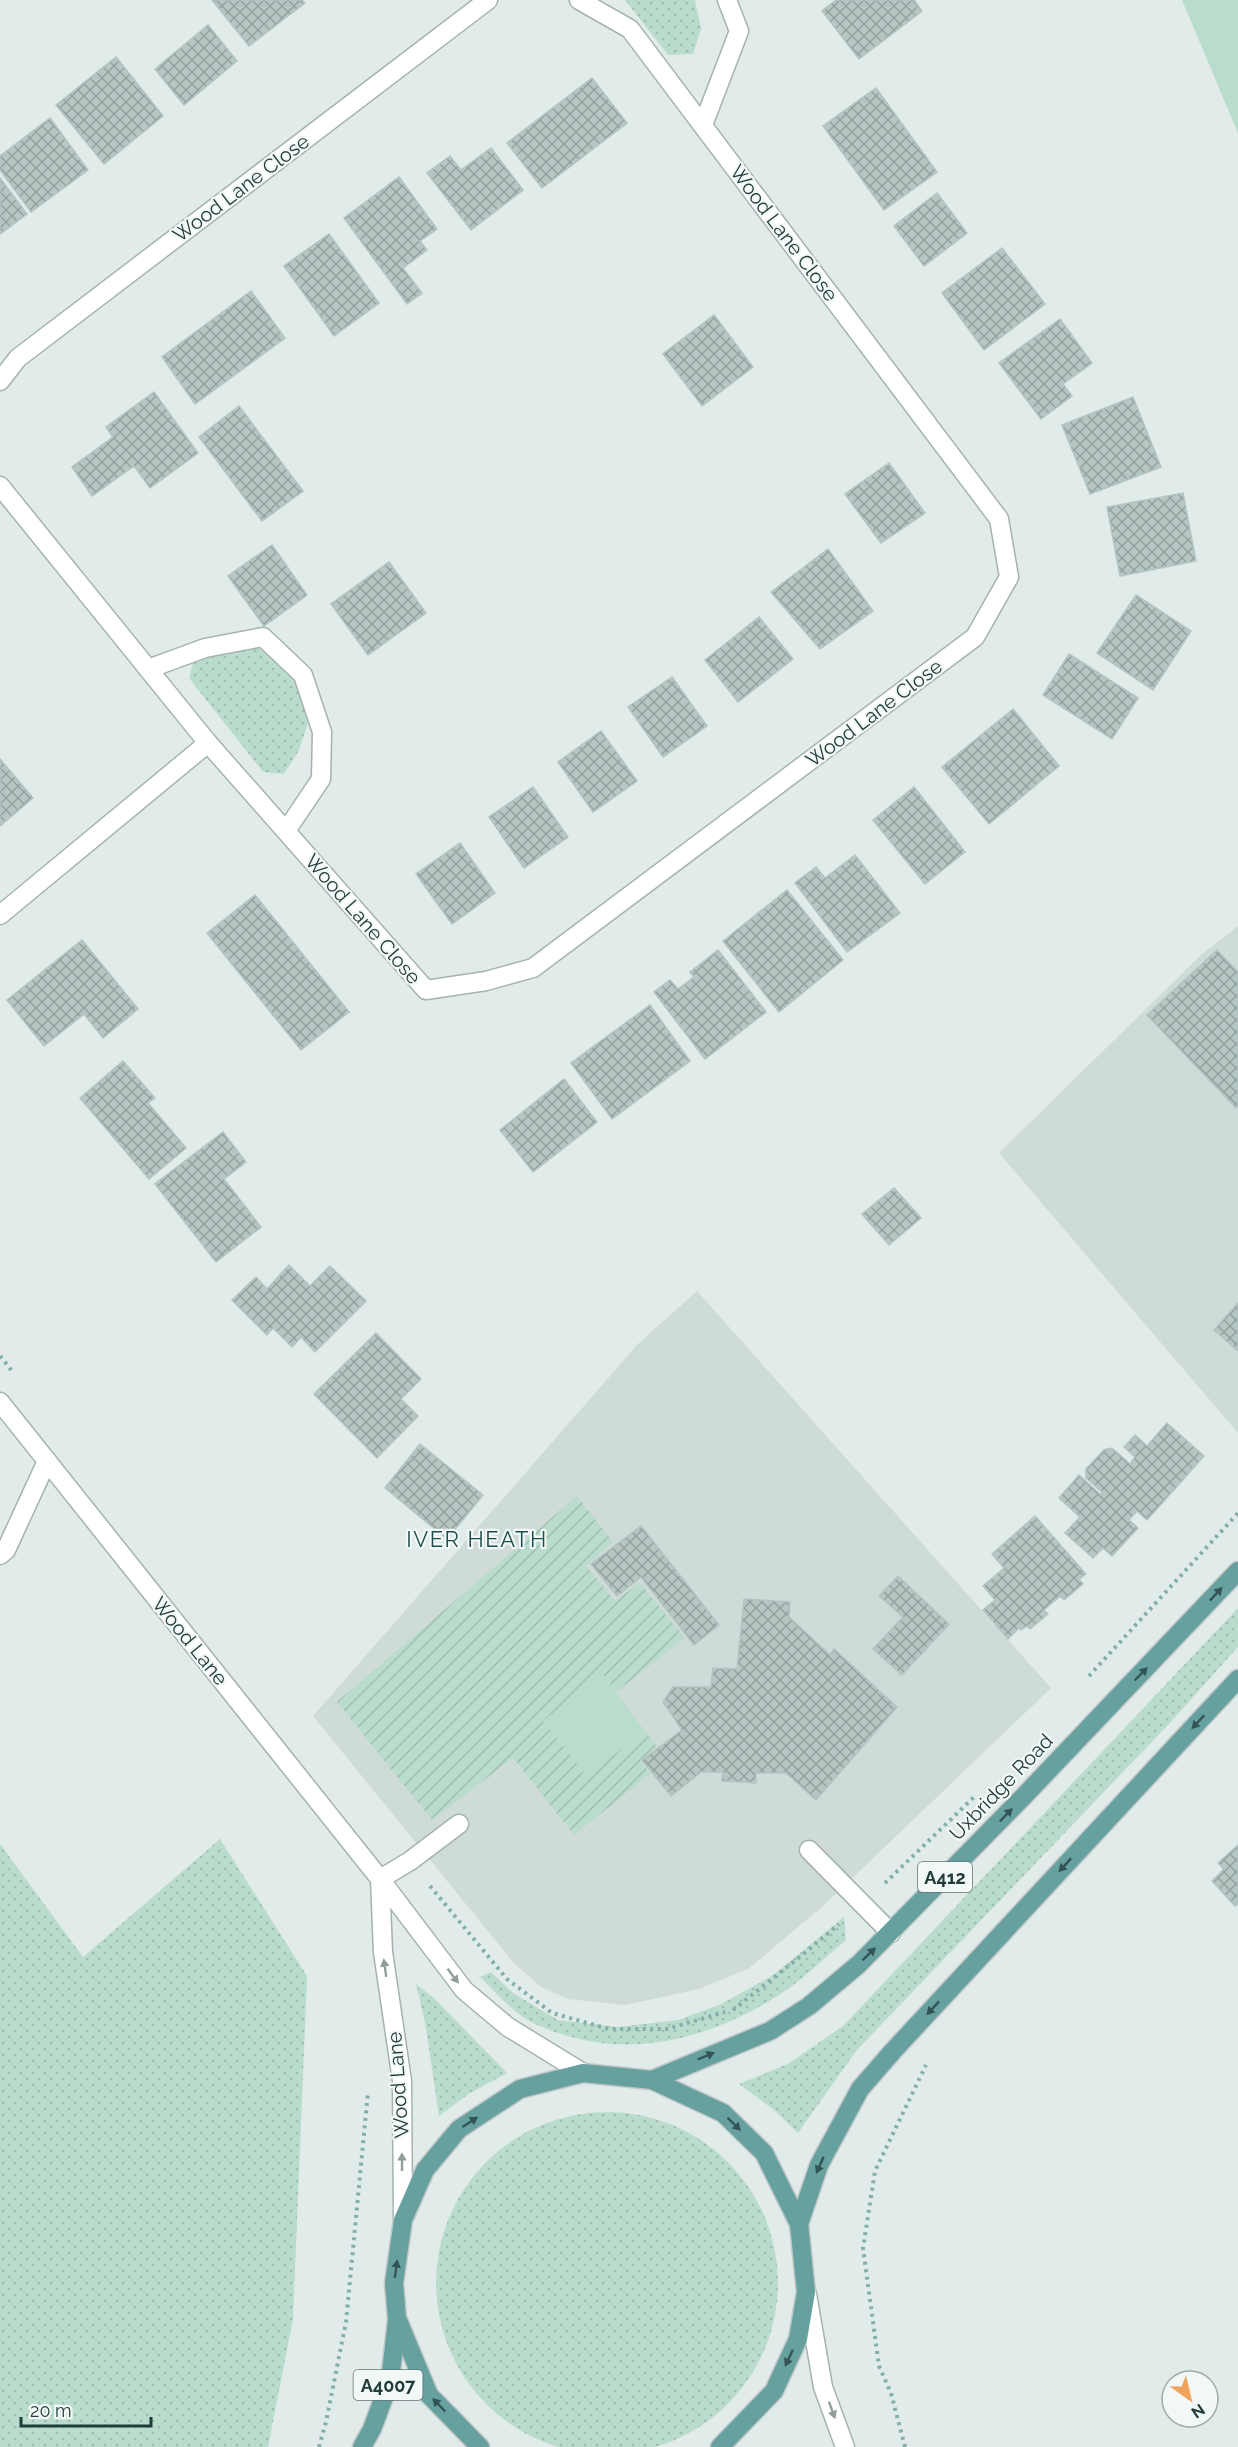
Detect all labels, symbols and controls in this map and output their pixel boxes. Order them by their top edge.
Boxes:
street label: Wood Lane Close [168,129,314,247]
street label: Wood Lane Close [725,160,843,306]
street label: Wood Lane Close [801,654,947,772]
street label: Wood Lane Close [300,849,426,989]
district label: IVER HEATH [406,1526,548,1552]
one-way arrow [1209,1588,1223,1602]
street label: Wood Lane [147,1592,233,1690]
one-way arrow [1134,1666,1148,1681]
one-way arrow [1191,1715,1205,1730]
street label: Uxbridge Road [944,1729,1058,1845]
one-way arrow [999,1807,1013,1822]
one-way arrow [1059,1857,1072,1872]
road number: A412 [918,1862,972,1892]
one-way arrow [862,1947,876,1961]
one-way arrow [381,1958,390,1977]
one-way arrow [447,1968,460,1984]
one-way arrow [926,2001,940,2015]
street label: Wood Lane [382,2031,414,2139]
one-way arrow [697,2051,715,2060]
one-way arrow [462,2116,478,2127]
one-way arrow [727,2116,741,2130]
one-way arrow [397,2152,407,2171]
one-way arrow [815,2157,825,2175]
one-way arrow [391,2260,400,2279]
one-way arrow [784,2349,794,2367]
north arrow [1160,2369,1220,2429]
road number: A4007 [354,2370,422,2400]
scale bar [21,2390,152,2428]
one-way arrow [432,2398,446,2413]
text: 20 m [30,2400,72,2421]
text: N [1188,2400,1208,2422]
one-way arrow [827,2401,837,2419]

